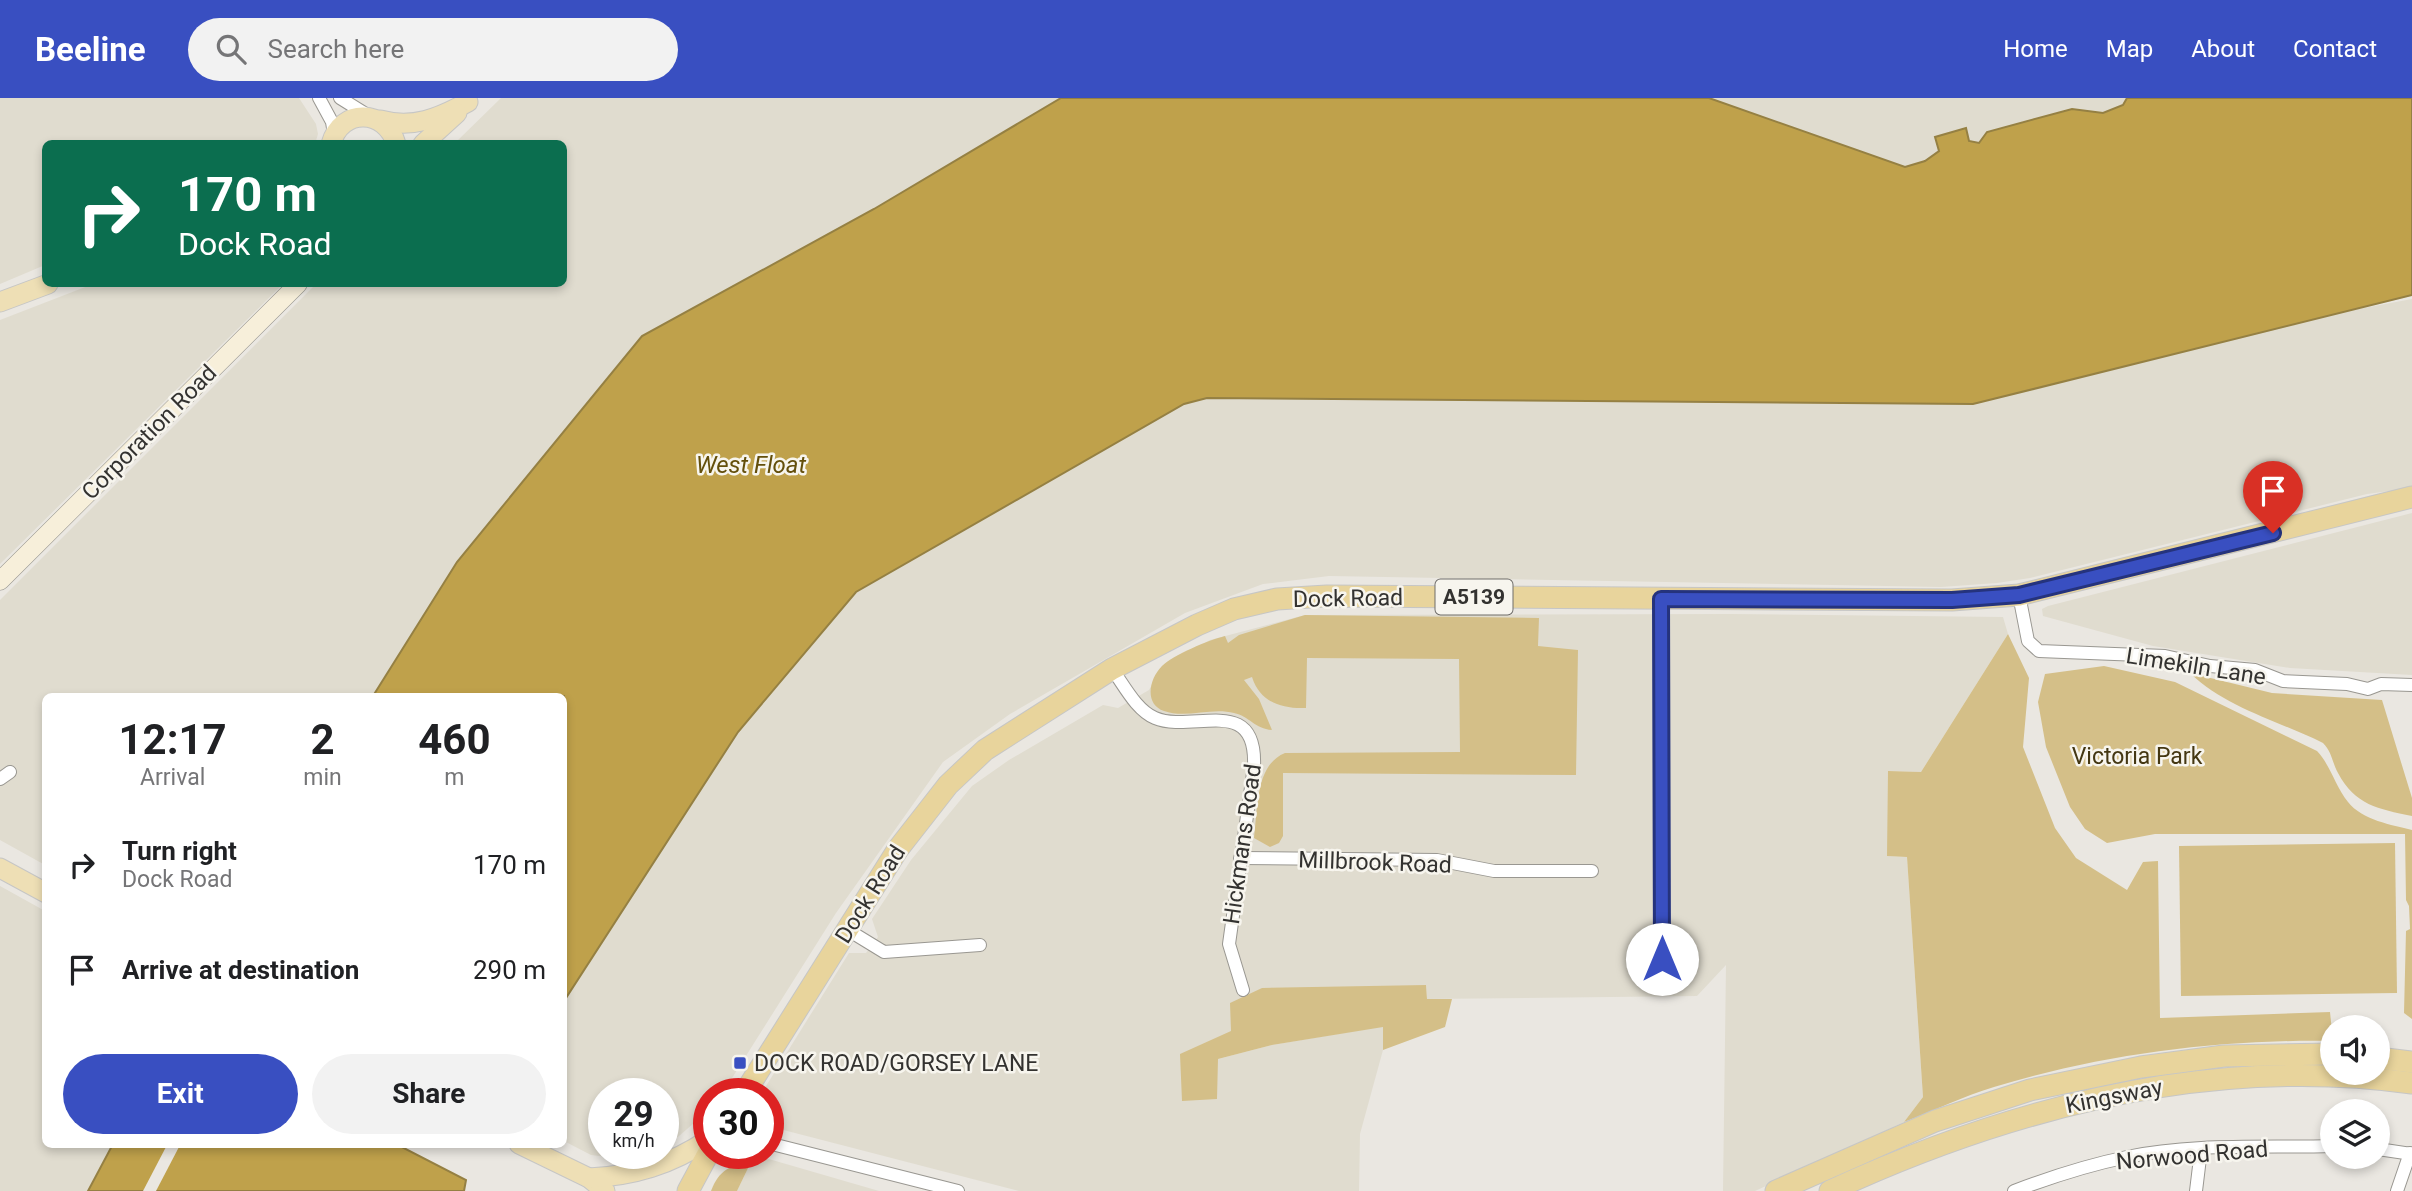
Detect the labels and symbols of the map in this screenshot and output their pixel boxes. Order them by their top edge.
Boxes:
street label: Corporation Road [76,359,222,505]
water label: West Float [696,451,806,479]
pin [2243,461,2303,533]
road number: A5139 [1436,580,1512,614]
street label: Dock Road [1293,584,1403,613]
street label: Limekiln Lane [2124,642,2268,691]
park label: Victoria Park [2072,743,2203,770]
street label: Hickmans Road [1218,762,1267,926]
street label: Dock Road [830,840,911,948]
street label: Millbrook Road [1298,846,1452,879]
position arrow [1625,922,1699,996]
place label: DOCK ROAD/GORSEY LANE [754,1050,1038,1077]
marker: DOCK ROAD/GORSEY LANE [732,1055,748,1071]
street label: Kingsway [2063,1074,2165,1119]
speed limit sign: 30 [693,1078,784,1169]
street label: Norwood Road [2115,1135,2269,1176]

